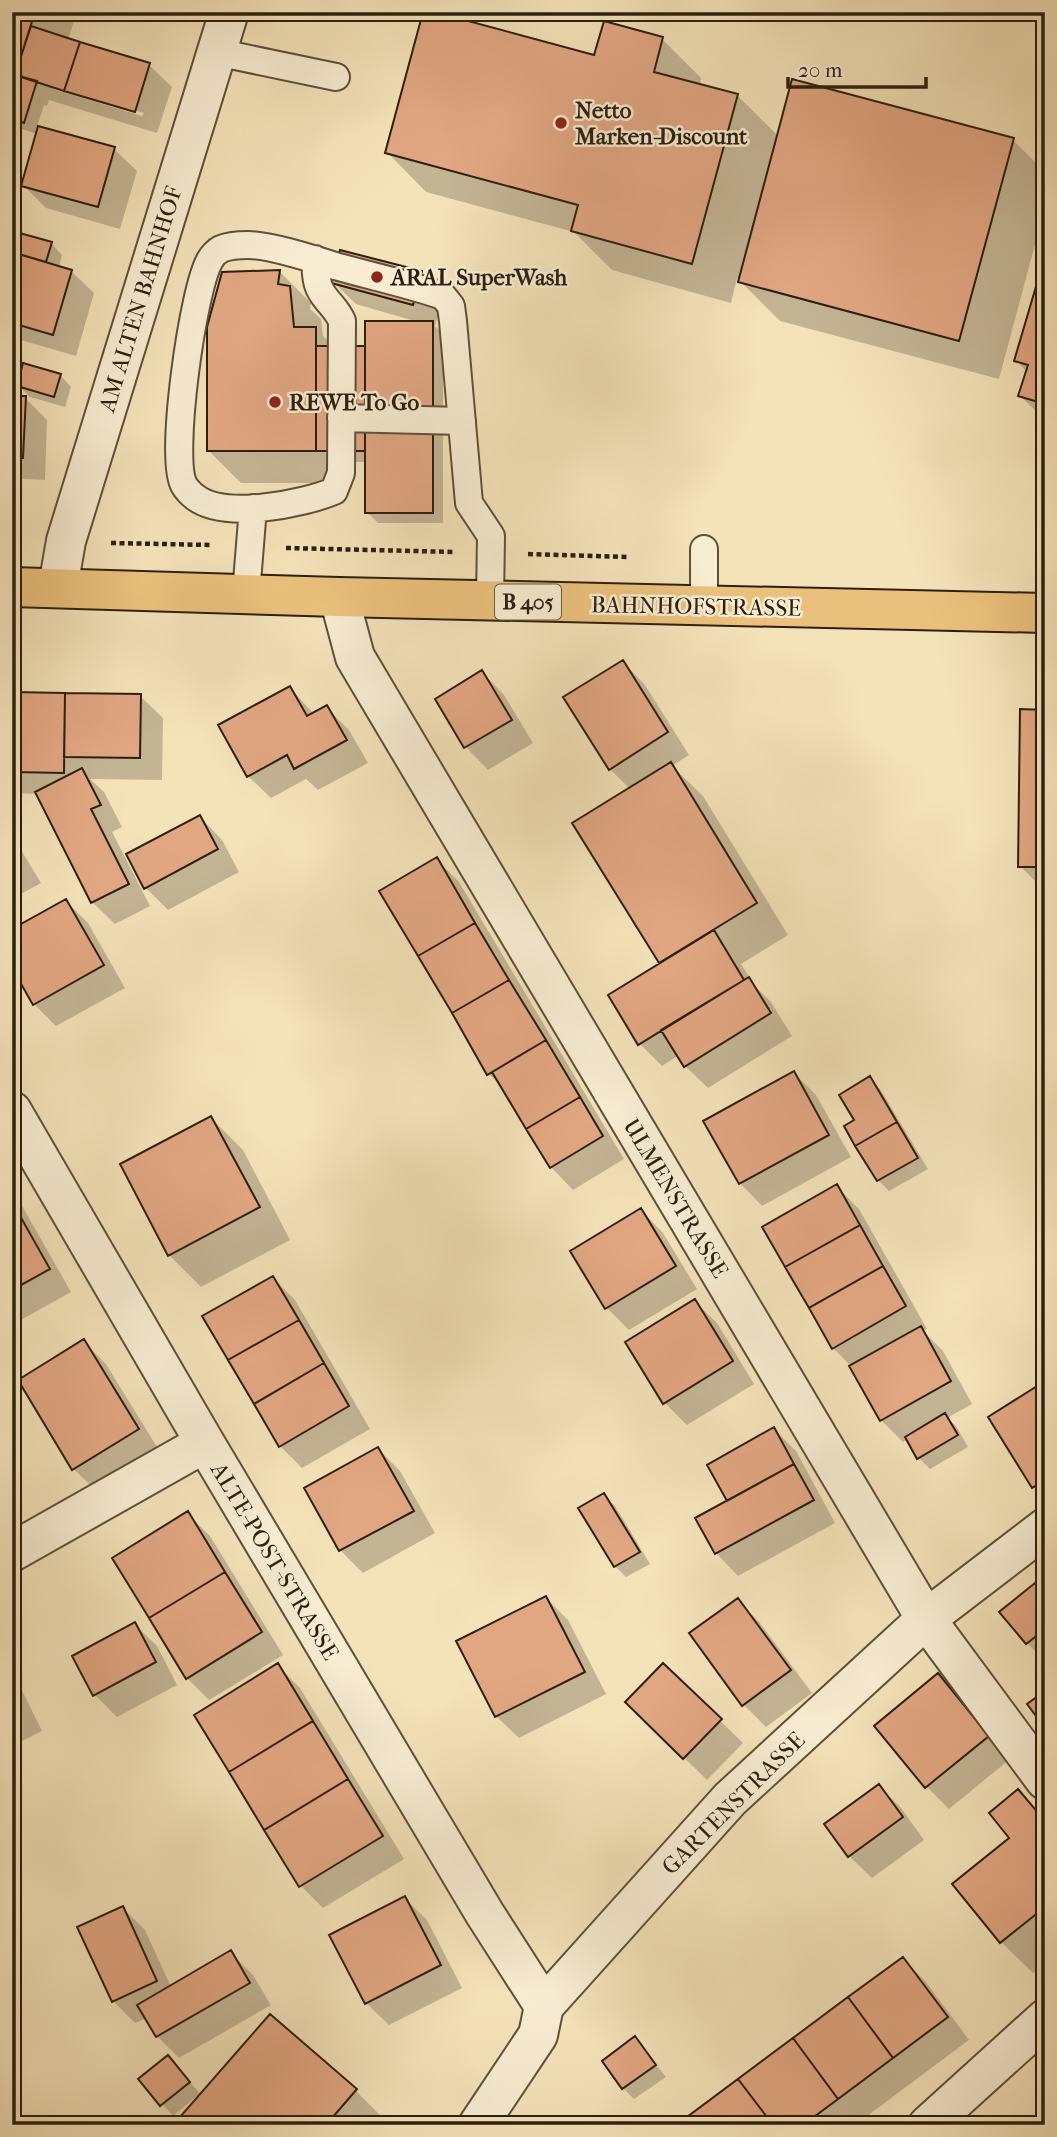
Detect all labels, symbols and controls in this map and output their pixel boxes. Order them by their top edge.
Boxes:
scale bar [788,46,926,90]
text: 20 m [798,58,843,82]
place label: Netto Marken-Discount [575,97,748,150]
marker: Netto Marken-Discount [553,115,569,131]
street label: AM ALTEN BAHNHOF [93,183,188,416]
place label: ARAL SuperWash [389,264,568,291]
marker: ARAL SuperWash [369,269,385,285]
place label: REWE To Go [289,389,419,416]
marker: REWE To Go [267,394,283,410]
road number: B 405 [495,584,561,620]
street label: BAHNHOFSTRASSE [591,591,801,622]
street label: ULMENSTRASSE [617,1114,734,1283]
street label: ALTE-POST-STRASSE [204,1457,344,1665]
street label: GARTENSTRASSE [656,1726,810,1880]

